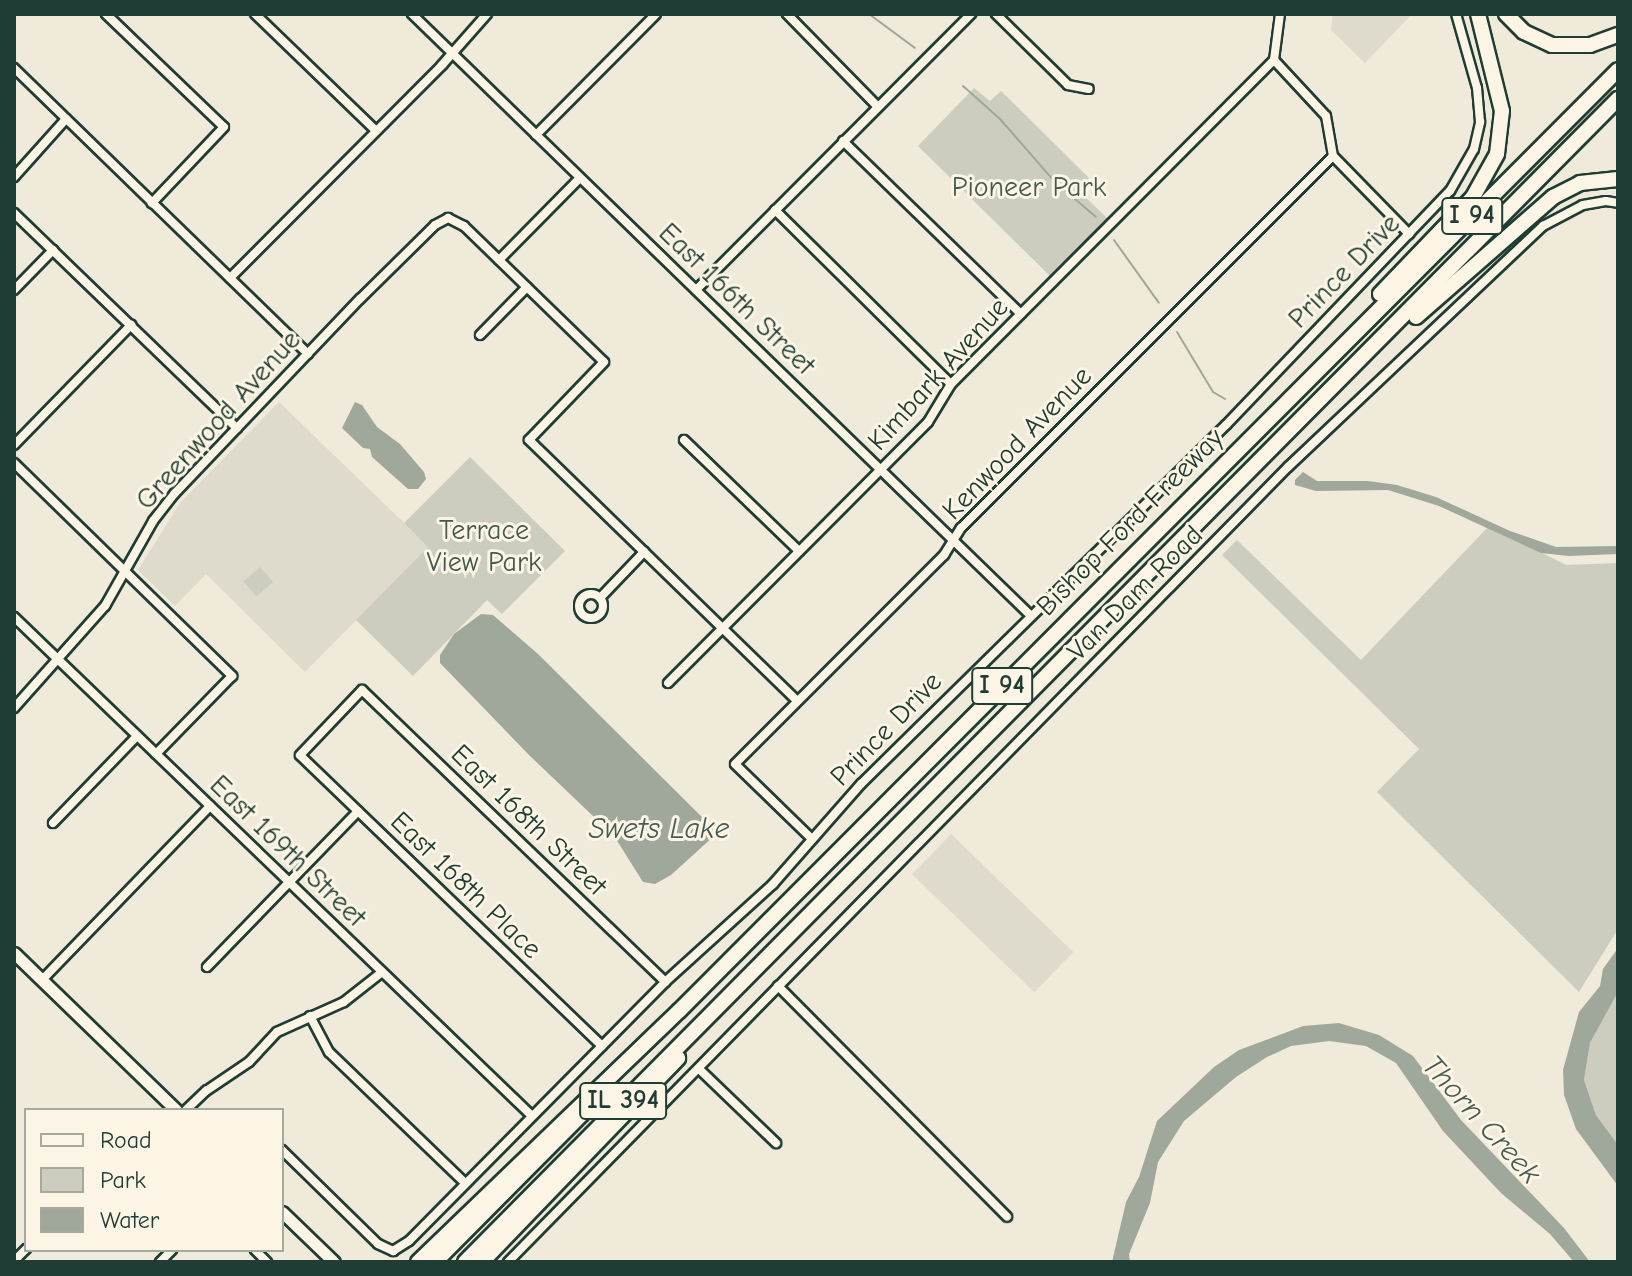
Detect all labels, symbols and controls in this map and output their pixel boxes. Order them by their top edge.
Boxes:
park label: Pioneer Park [952,170,1106,204]
road number: I 94 [1440,194,1504,238]
street label: Prince Drive [1281,207,1407,335]
street label: East 166th Street [652,216,822,382]
street label: Kimbark Avenue [861,291,1015,457]
street label: Greenwood Avenue [129,323,307,517]
street label: Kenwood Avenue [935,359,1099,527]
street label: Bishop Ford Freeway [1029,421,1231,623]
park label: Terrace View Park [426,513,542,579]
street label: Van Dam Road [1060,518,1210,668]
road number: I 94 [970,664,1034,708]
street label: Prince Drive [823,665,949,793]
street label: East 168th Street [444,737,614,903]
street label: East 169th Street [203,768,373,934]
street label: East 168th Place [383,804,549,966]
water label: Swets Lake [588,811,730,847]
water label: Thorn Creek [1414,1048,1548,1192]
road number: IL 394 [579,1079,667,1123]
legend [24,1108,284,1252]
text: Road [100,1126,152,1154]
text: Park [100,1166,146,1194]
text: Water [100,1206,159,1234]

